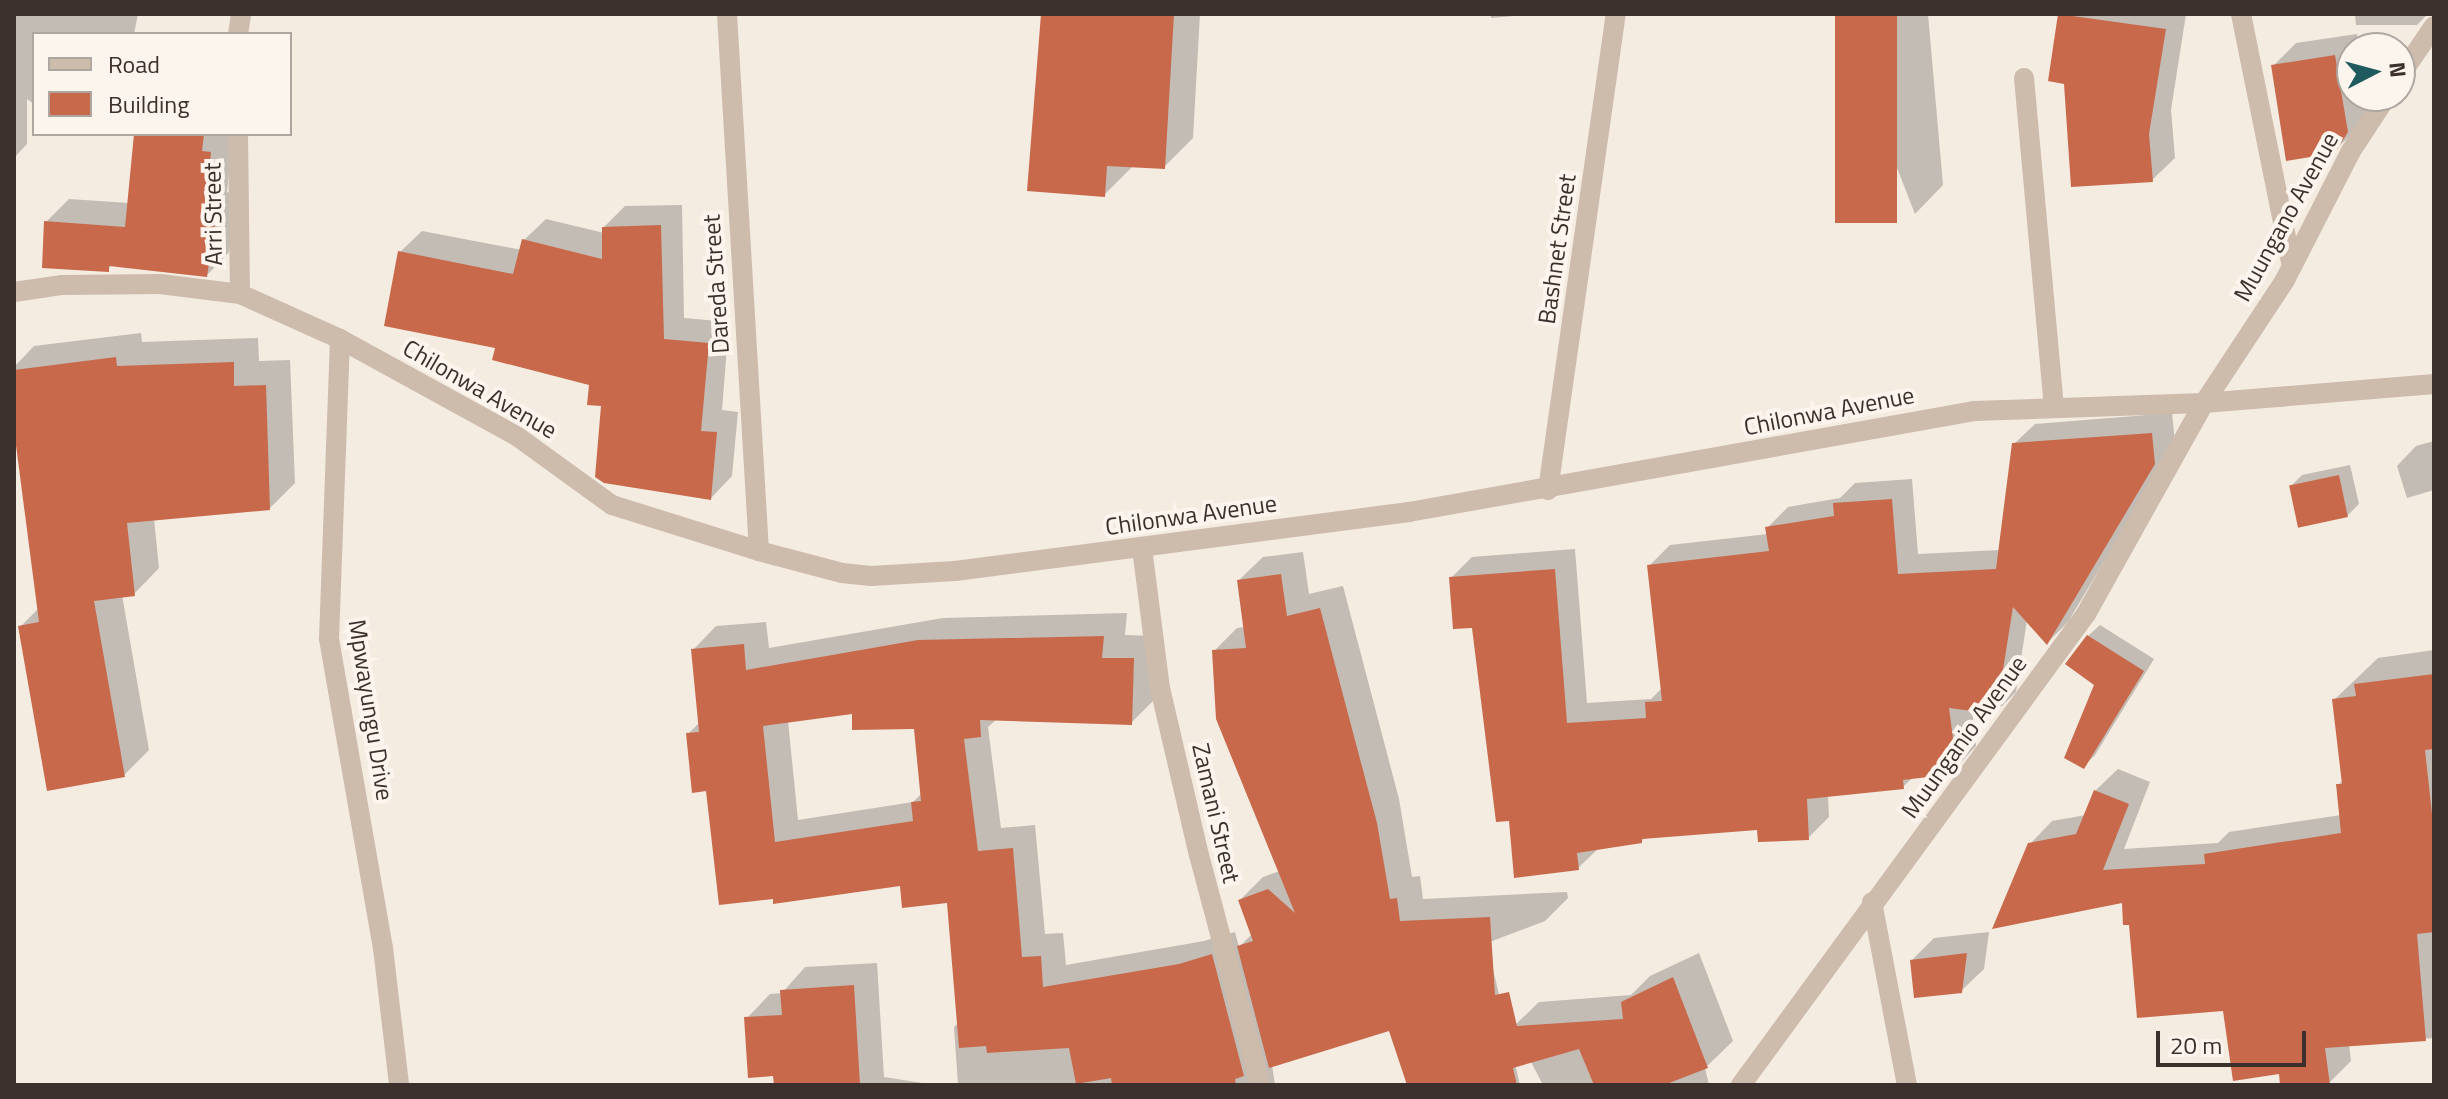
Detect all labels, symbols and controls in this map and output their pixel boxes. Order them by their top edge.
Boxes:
legend [32,32,292,136]
north arrow [2336,32,2416,112]
text: Road [108,46,160,82]
text: N [2380,60,2416,79]
text: Building [108,86,190,122]
street label: Muungano Avenue [2228,127,2344,307]
street label: Arri Street [198,162,228,266]
street label: Bashnet Street [1532,172,1582,326]
street label: Dareda Street [697,213,735,355]
street label: Chilonwa Avenue [398,333,562,445]
street label: Chilonwa Avenue [1741,380,1917,442]
street label: Chilonwa Avenue [1103,489,1279,541]
street label: Mpwayungu Drive [342,617,400,803]
street label: Muunganio Avenue [1895,650,2033,824]
street label: Zamani Street [1186,740,1246,886]
scale bar [2160,1015,2310,1065]
text: 20 m [2170,1027,2222,1063]

